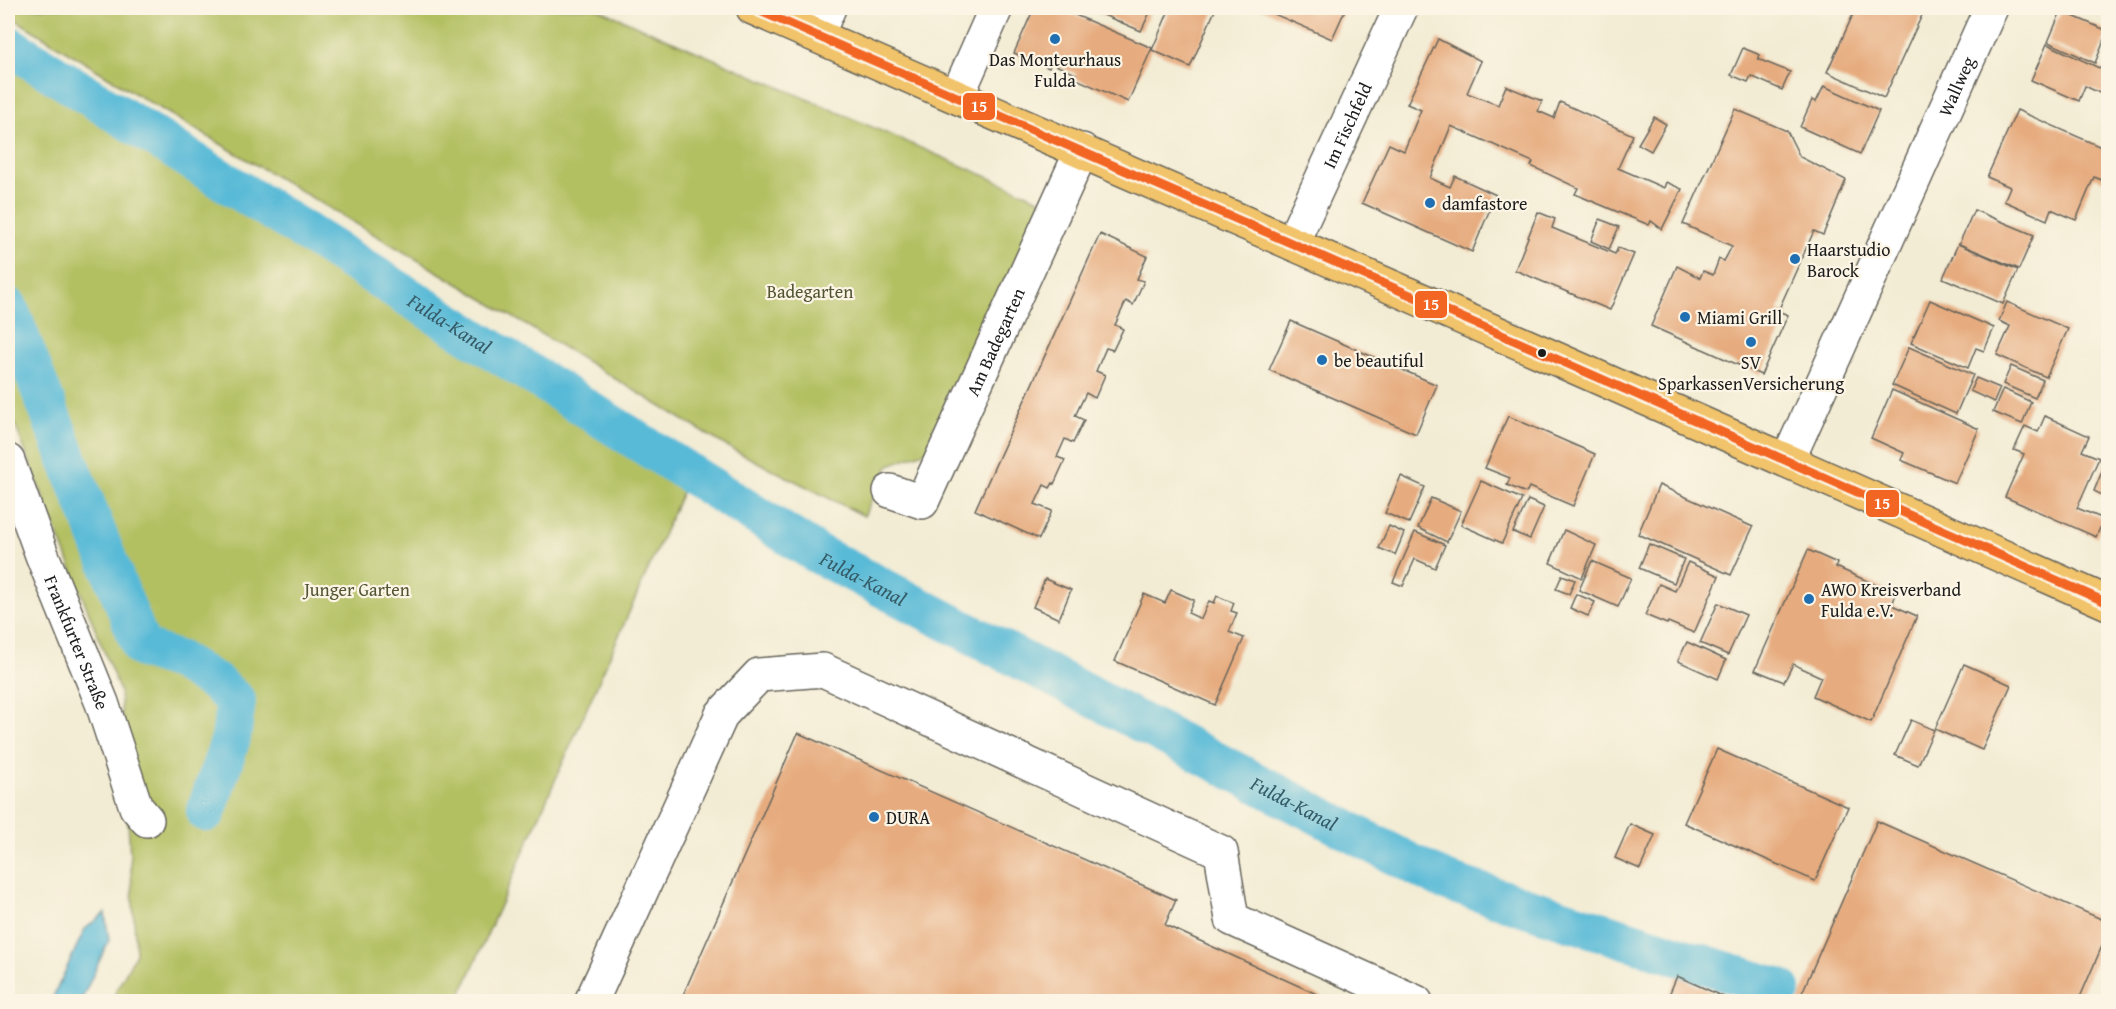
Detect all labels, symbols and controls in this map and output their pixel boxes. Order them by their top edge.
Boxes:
marker: Das Monteurhaus Fulda [1048,32,1062,46]
place label: Das Monteurhaus Fulda [989,46,1121,94]
street label: Wallweg [1931,52,1981,120]
street label: Im Fischfeld [1315,77,1378,172]
line badge: 15 [962,92,996,121]
text: 15 [971,94,987,118]
place label: damfastore [1442,190,1527,217]
marker: damfastore [1423,196,1437,210]
place label: Haarstudio Barock [1807,236,1890,284]
marker: Haarstudio Barock [1788,252,1802,266]
park label: Badegarten [767,278,853,305]
street label: Am Badegarten [959,283,1031,400]
water label: Fulda-Kanal [402,285,497,360]
line badge: 15 [1414,290,1448,319]
text: 15 [1423,292,1439,316]
place label: Miami Grill [1697,304,1782,331]
marker: Miami Grill [1678,310,1692,324]
marker: SV SparkassenVersicherung [1744,335,1758,349]
place label: be beautiful [1334,347,1424,374]
unlabelled marker [1536,347,1548,359]
place label: SV SparkassenVersicherung [1658,349,1844,397]
marker: be beautiful [1315,353,1329,367]
line badge: 15 [1865,489,1900,518]
text: 15 [1874,491,1890,515]
water label: Fulda-Kanal [814,543,912,612]
street label: Frankfurter Straße [38,571,117,713]
park label: Junger Garten [302,576,410,603]
place label: AWO Kreisverband Fulda e.V. [1821,576,1961,624]
marker: AWO Kreisverband Fulda e.V. [1802,592,1816,606]
water label: Fulda-Kanal [1245,767,1343,837]
place label: DURA [886,804,930,831]
marker: DURA [867,810,881,824]

